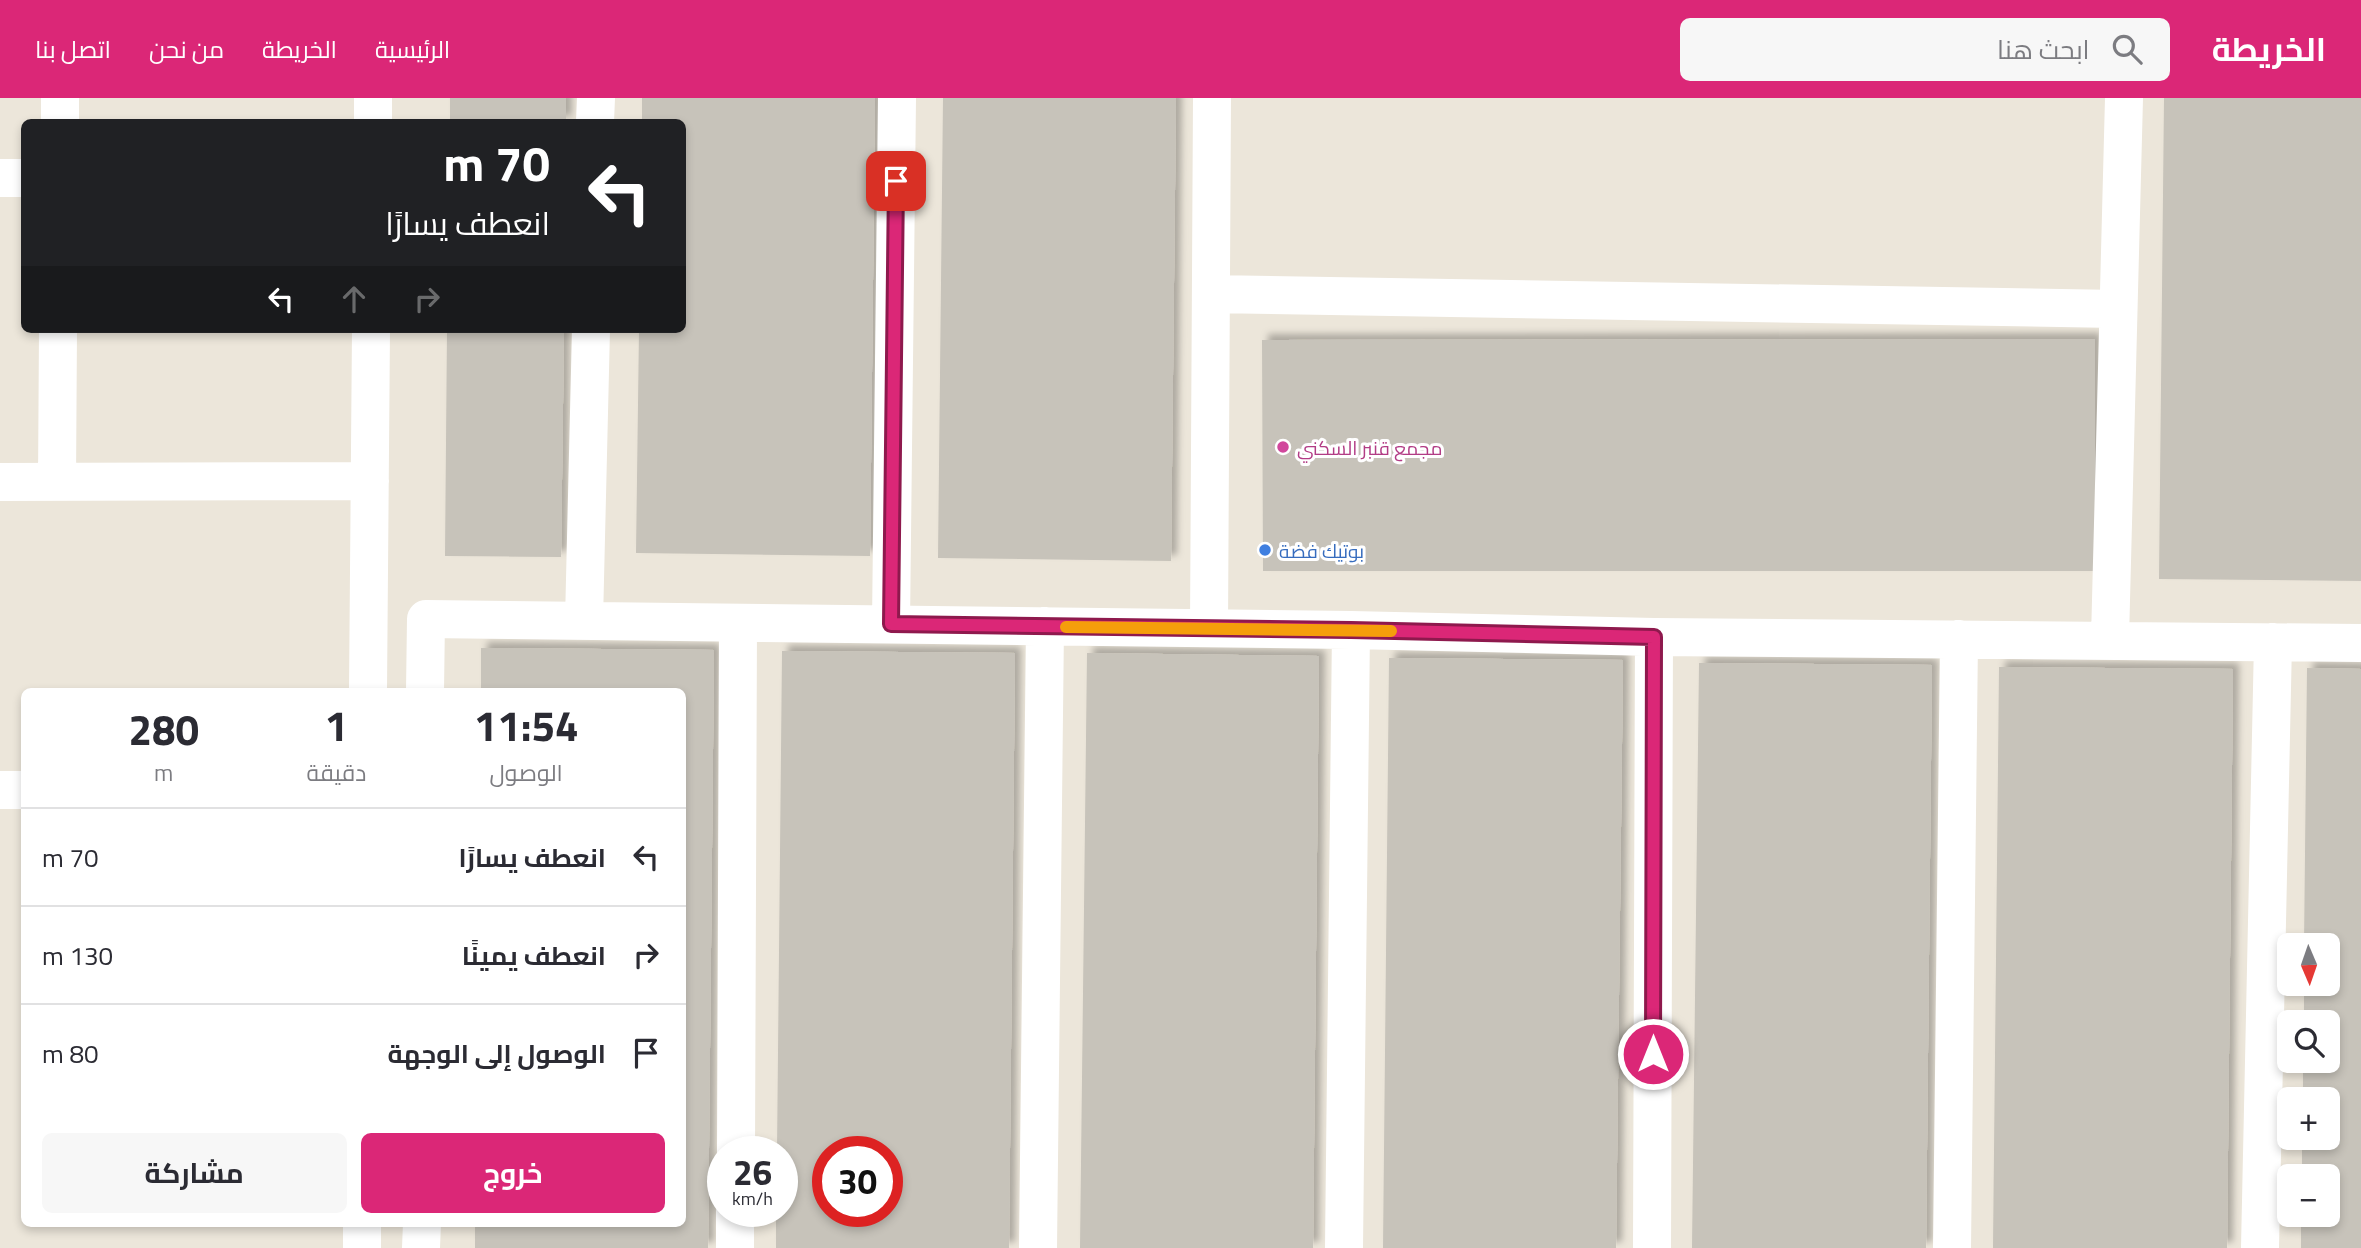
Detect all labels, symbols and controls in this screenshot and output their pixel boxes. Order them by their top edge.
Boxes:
search box [1680,18,2170,81]
text: الخريطة [2212,24,2326,74]
text: ابحث هنا [1997,30,2090,69]
icon: search [2108,30,2146,68]
text: اتصل بنا [35,31,111,67]
text: من نحن [149,31,224,67]
text: الخريطة [262,31,337,67]
text: الرئيسية [375,31,450,67]
text: 70 m [443,125,550,200]
icon: left [574,147,665,238]
pin [866,151,926,211]
icon: arrive [877,162,915,200]
text: انعطف يسارًا [385,199,550,247]
icon: left [262,280,300,318]
icon: ahead [335,280,373,318]
icon: right [408,280,446,318]
place label: مجمع قنبر السكني [1297,433,1443,463]
marker: مجمع قنبر السكني [1275,439,1291,455]
place label: بوتيك فضة [1279,536,1364,565]
marker: بوتيك فضة [1257,542,1273,558]
text: 1 [325,693,348,757]
text: 11:54 [474,693,579,757]
text: 280 [128,697,199,761]
text: m [154,755,173,790]
text: دقيقة [306,755,366,790]
text: الوصول [490,755,563,790]
text: 70 m [42,838,99,877]
text: انعطف يسارًا [458,838,606,877]
icon: left [627,838,665,876]
north arrow [2277,933,2340,996]
map controls [2277,933,2340,1227]
text: 130 m [42,936,113,975]
text: انعطف يمينًا [462,936,606,975]
icon: right [627,936,665,974]
button: search [2277,1010,2340,1073]
position arrow [1616,1017,1690,1091]
text: 80 m [42,1034,99,1073]
text: الوصول إلى الوجهة [387,1034,606,1073]
icon: arrive [627,1034,665,1072]
button: + [2277,1087,2340,1150]
button: مشاركة [42,1133,347,1213]
button: خروج [361,1133,665,1213]
speed limit sign: 30 [812,1136,903,1227]
text: 26 [733,1145,772,1199]
button: − [2277,1164,2340,1227]
text: km/h [732,1185,773,1212]

